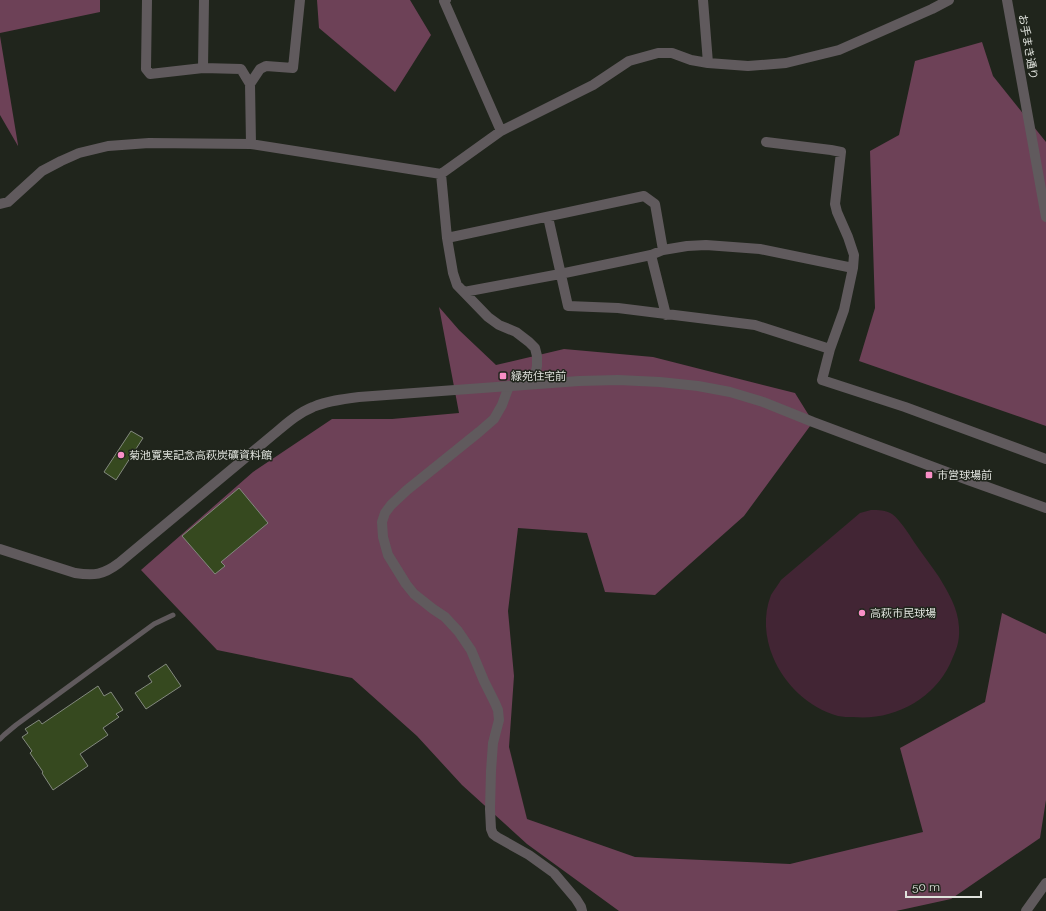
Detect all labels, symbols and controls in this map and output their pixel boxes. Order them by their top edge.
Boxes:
street label: お手まき通り [1016,13,1040,81]
place label: 緑苑住宅前 [511,370,566,383]
marker: 緑苑住宅前 [498,371,508,381]
place label: 菊池寛実記念高萩炭礦資料館 [129,449,272,462]
marker: 菊池寛実記念高萩炭礦資料館 [116,450,126,460]
place label: 市営球場前 [937,469,992,482]
marker: 市営球場前 [924,470,934,480]
place label: 高萩市民球場 [870,607,936,620]
marker: 高萩市民球場 [857,608,867,618]
scale bar [906,873,981,899]
text: 50 m [912,880,940,894]

